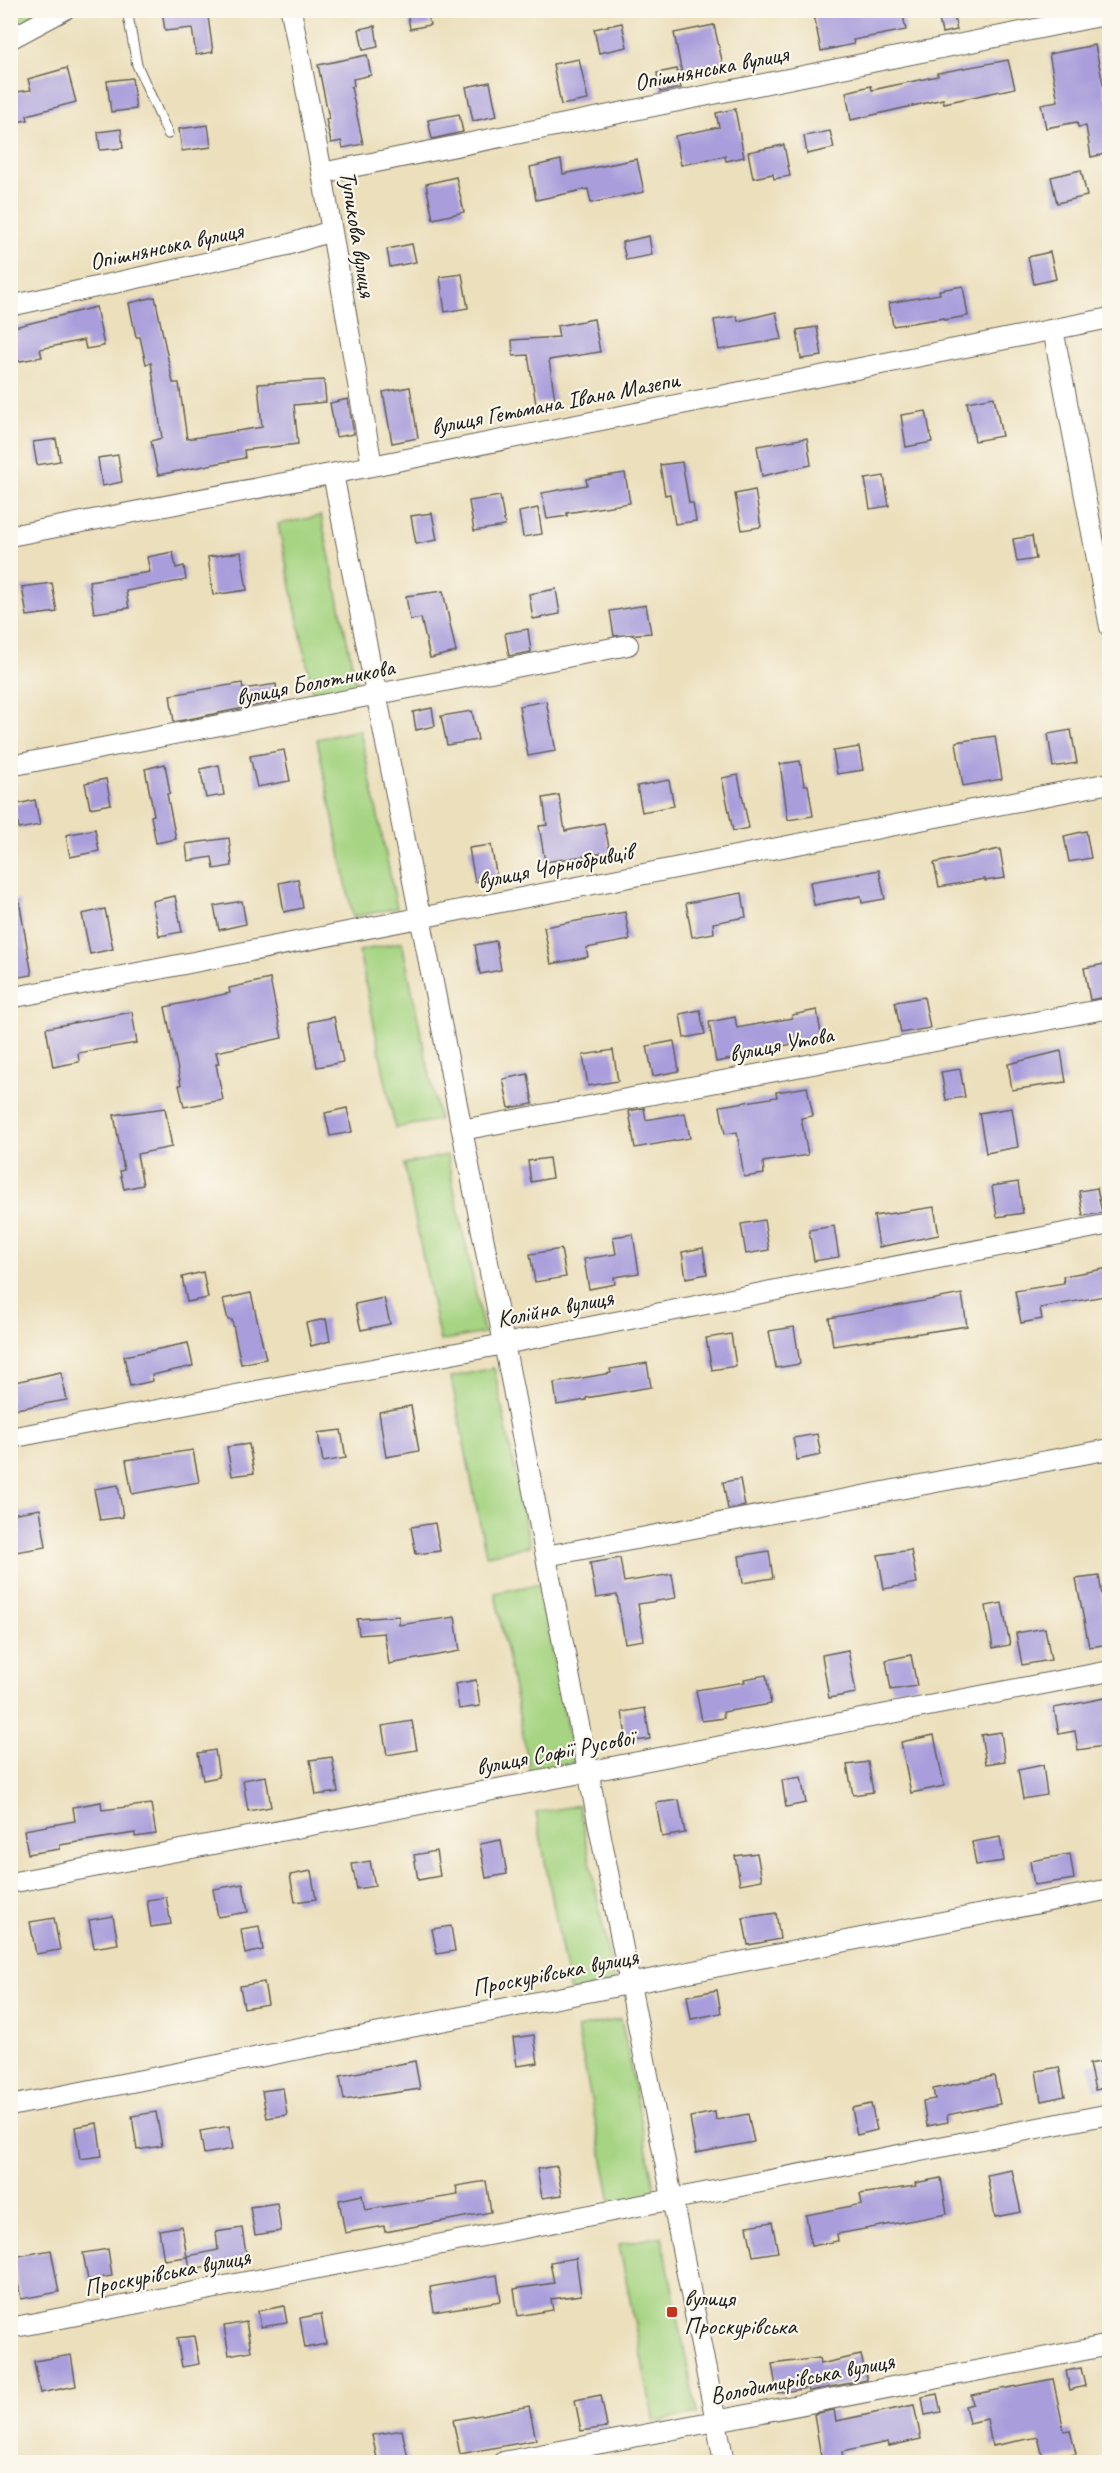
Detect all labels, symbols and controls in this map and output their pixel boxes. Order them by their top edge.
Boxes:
street label: Опішнянська вулиця [632,38,792,98]
street label: Тупикова вулиця [333,169,383,301]
street label: Опішнянська вулиця [87,215,247,277]
street label: вулиця Гетьмана Івана Мазепи [428,364,683,442]
street label: вулиця Болотникова [233,652,398,712]
street label: вулиця Чорнобривців [475,835,641,896]
street label: вулиця Утова [726,1019,837,1069]
street label: Колійна вулиця [494,1282,617,1334]
street label: вулиця Софії Русової [473,1721,641,1782]
street label: Проскурівська вулиця [469,1941,642,2003]
street label: Проскурівська вулиця [81,2241,254,2303]
place label: вулиця Проскурівська [684,2283,798,2341]
marker: вулиця Проскурівська [665,2305,679,2319]
street label: Володимирівська вулиця [707,2345,898,2411]

